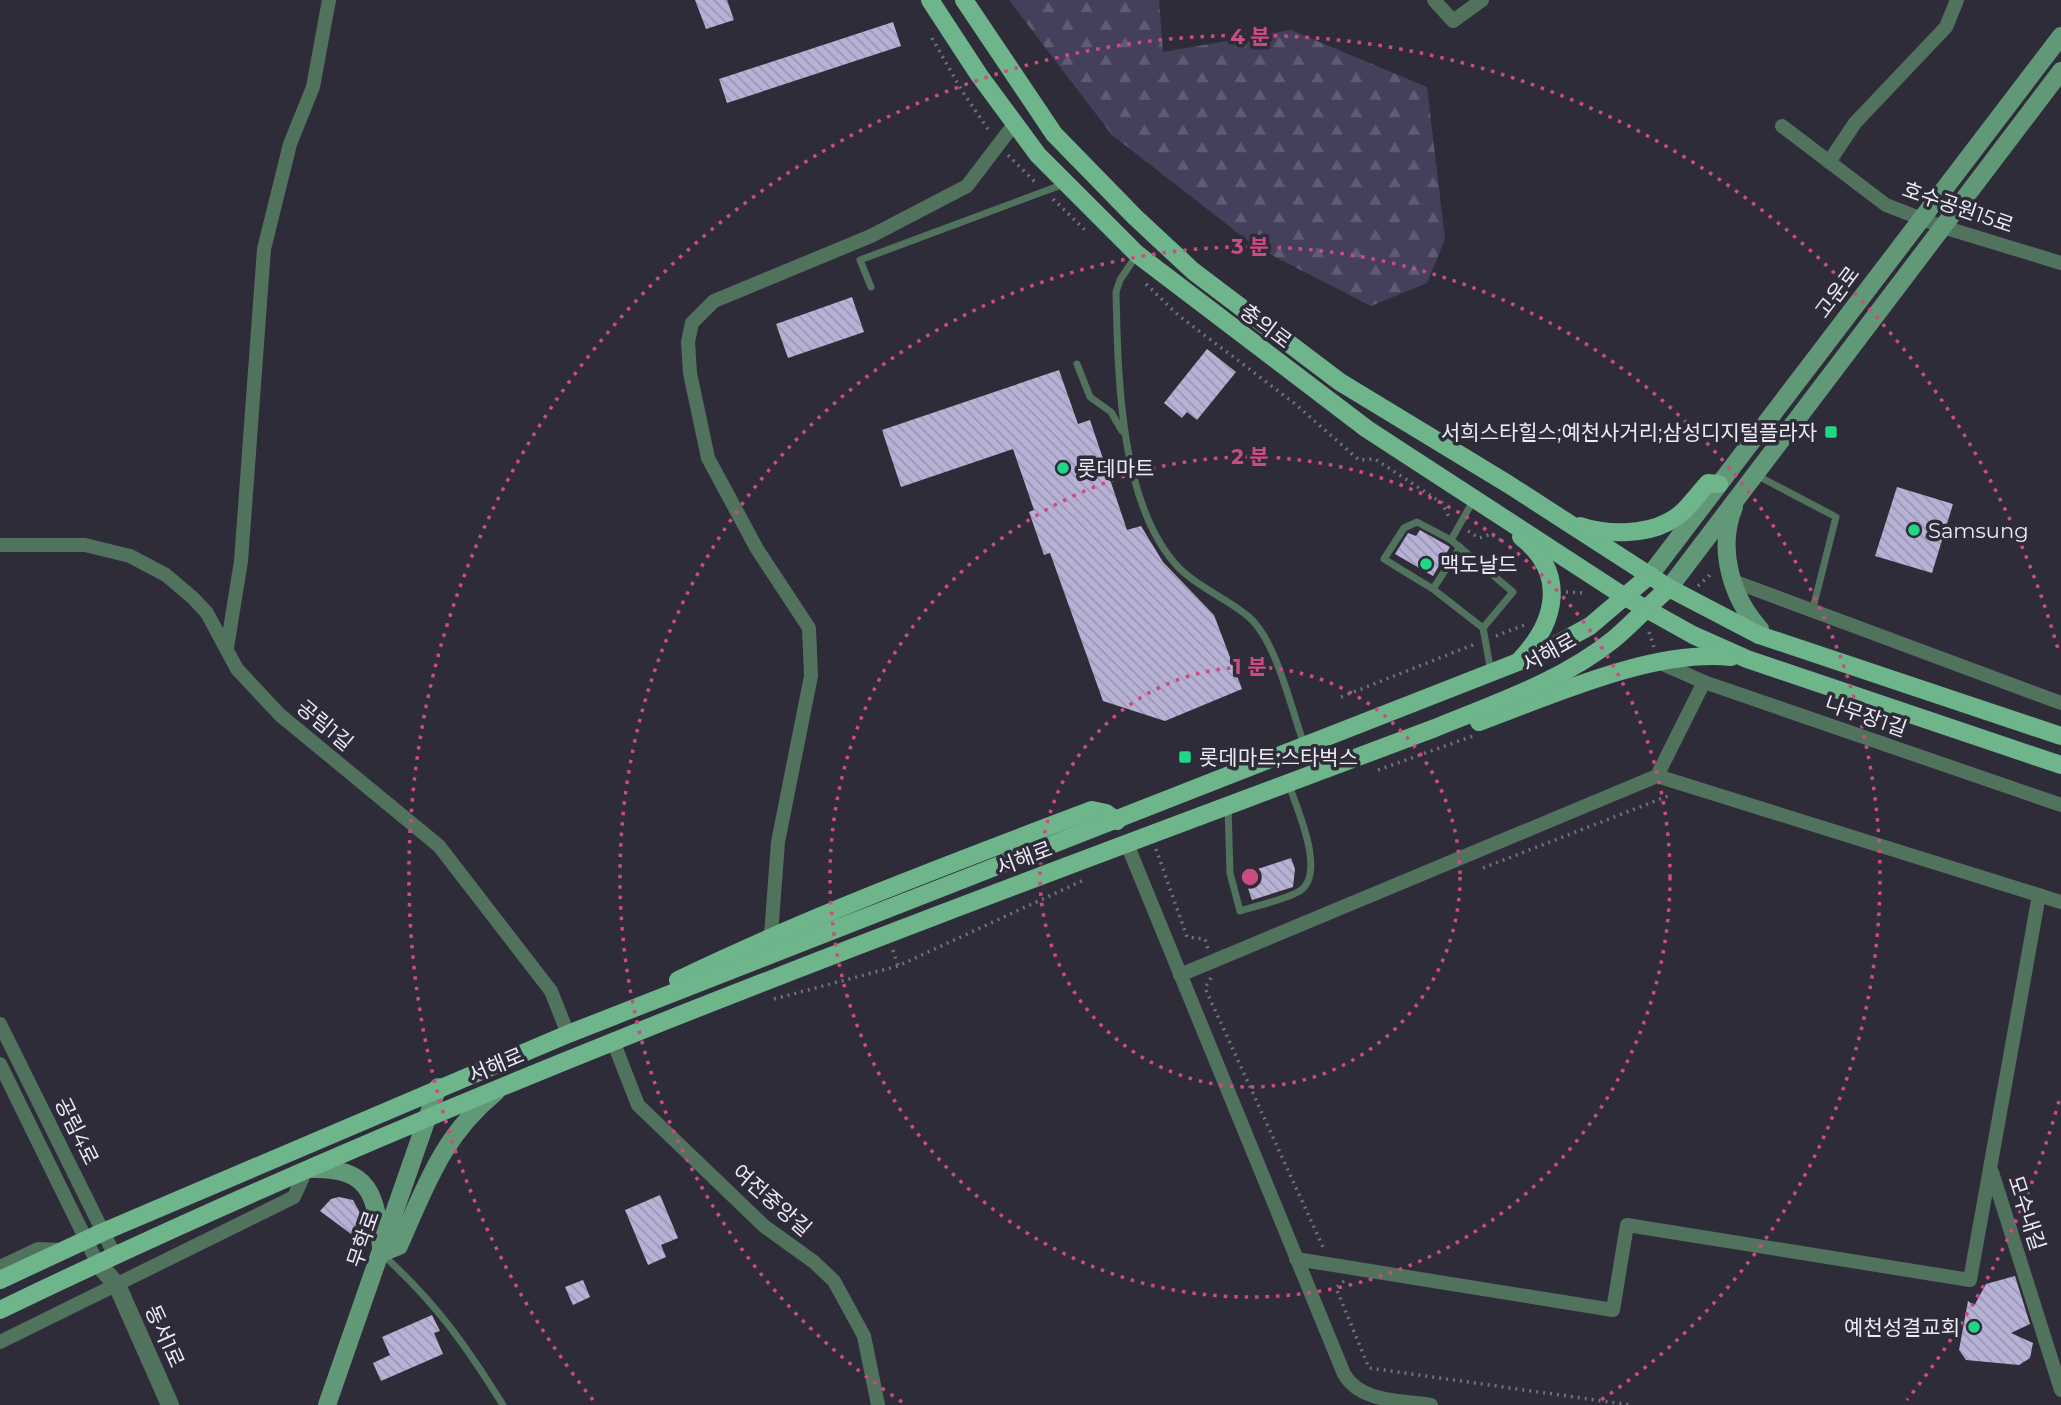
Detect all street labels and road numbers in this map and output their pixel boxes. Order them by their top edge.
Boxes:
street label: 호수공원15로 [1899,176,2017,238]
street label: 고운로 [1810,261,1864,323]
street label: 충의로 [1235,299,1297,353]
street label: 서해로 [1518,627,1580,677]
street label: 나무장1길 [1822,690,1910,742]
street label: 공림1길 [292,694,358,756]
street label: 서해로 [992,836,1056,880]
street label: 서해로 [464,1042,528,1088]
street label: 공림4로 [50,1093,104,1169]
street label: 여전중앙길 [727,1159,817,1241]
street label: 모수내길 [2003,1172,2051,1254]
street label: 무학로 [342,1208,384,1270]
street label: 동서1로 [140,1301,190,1371]

